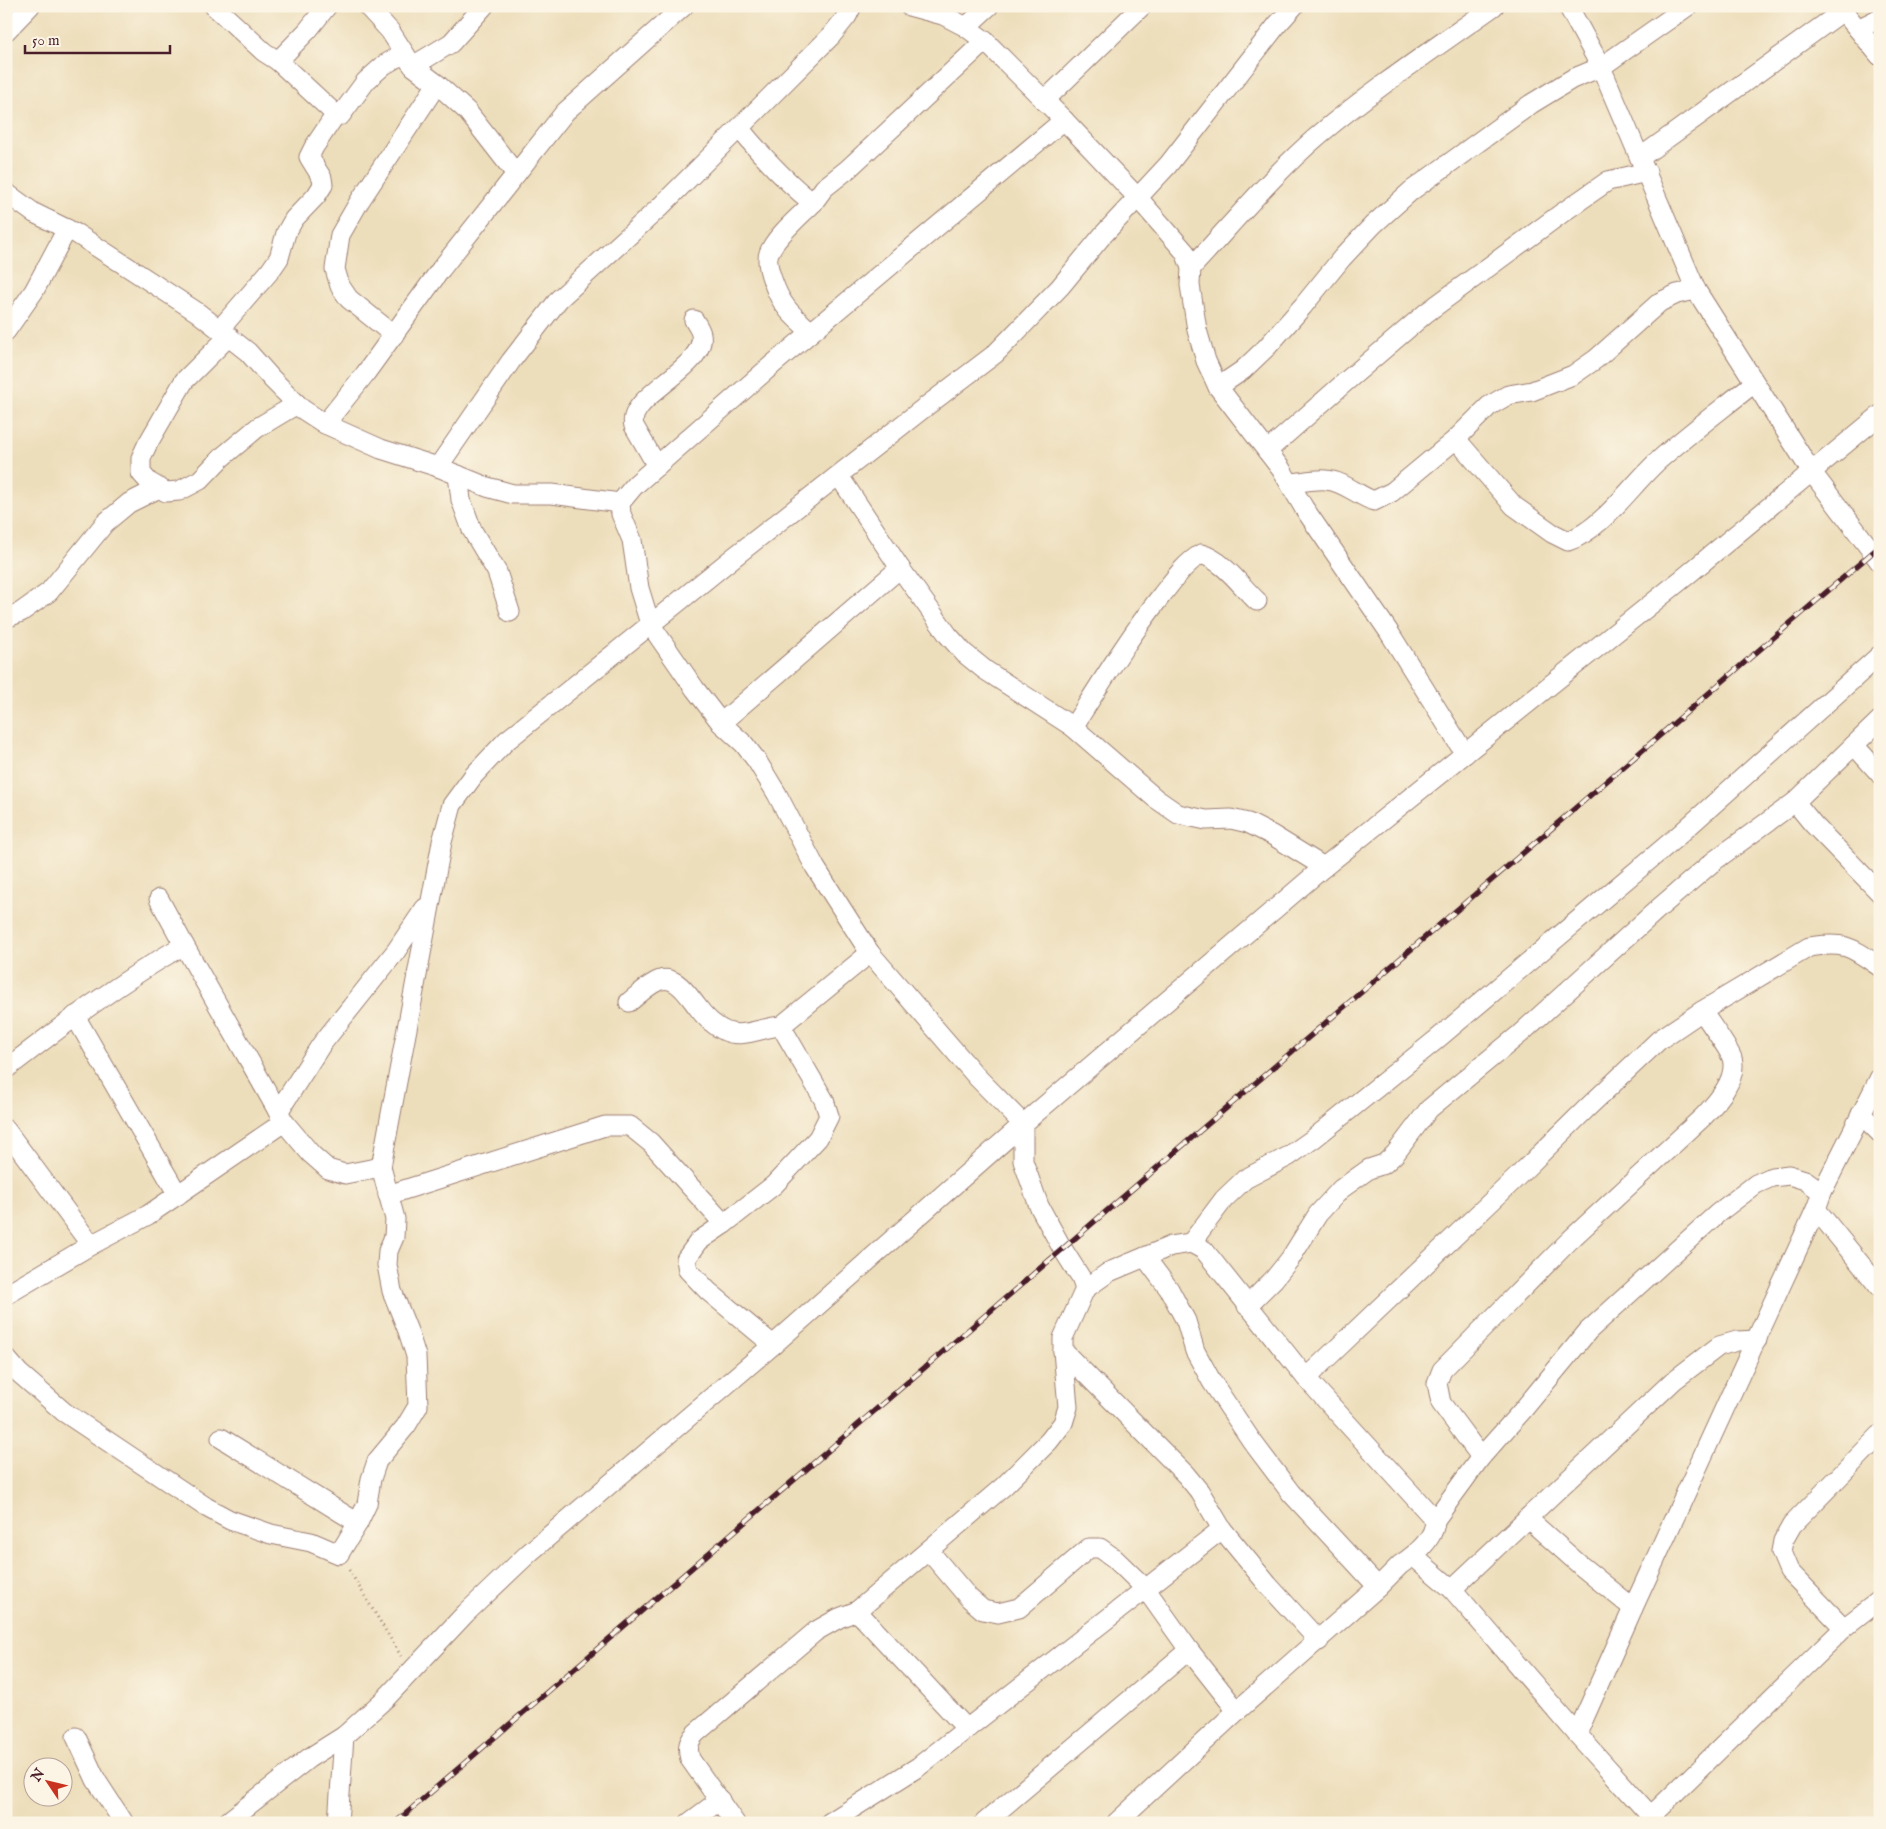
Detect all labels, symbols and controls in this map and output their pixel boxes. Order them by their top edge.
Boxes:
scale bar [25,22,170,54]
text: 50 m [32,31,60,50]
north arrow [22,1756,72,1806]
text: N [27,1765,49,1786]

